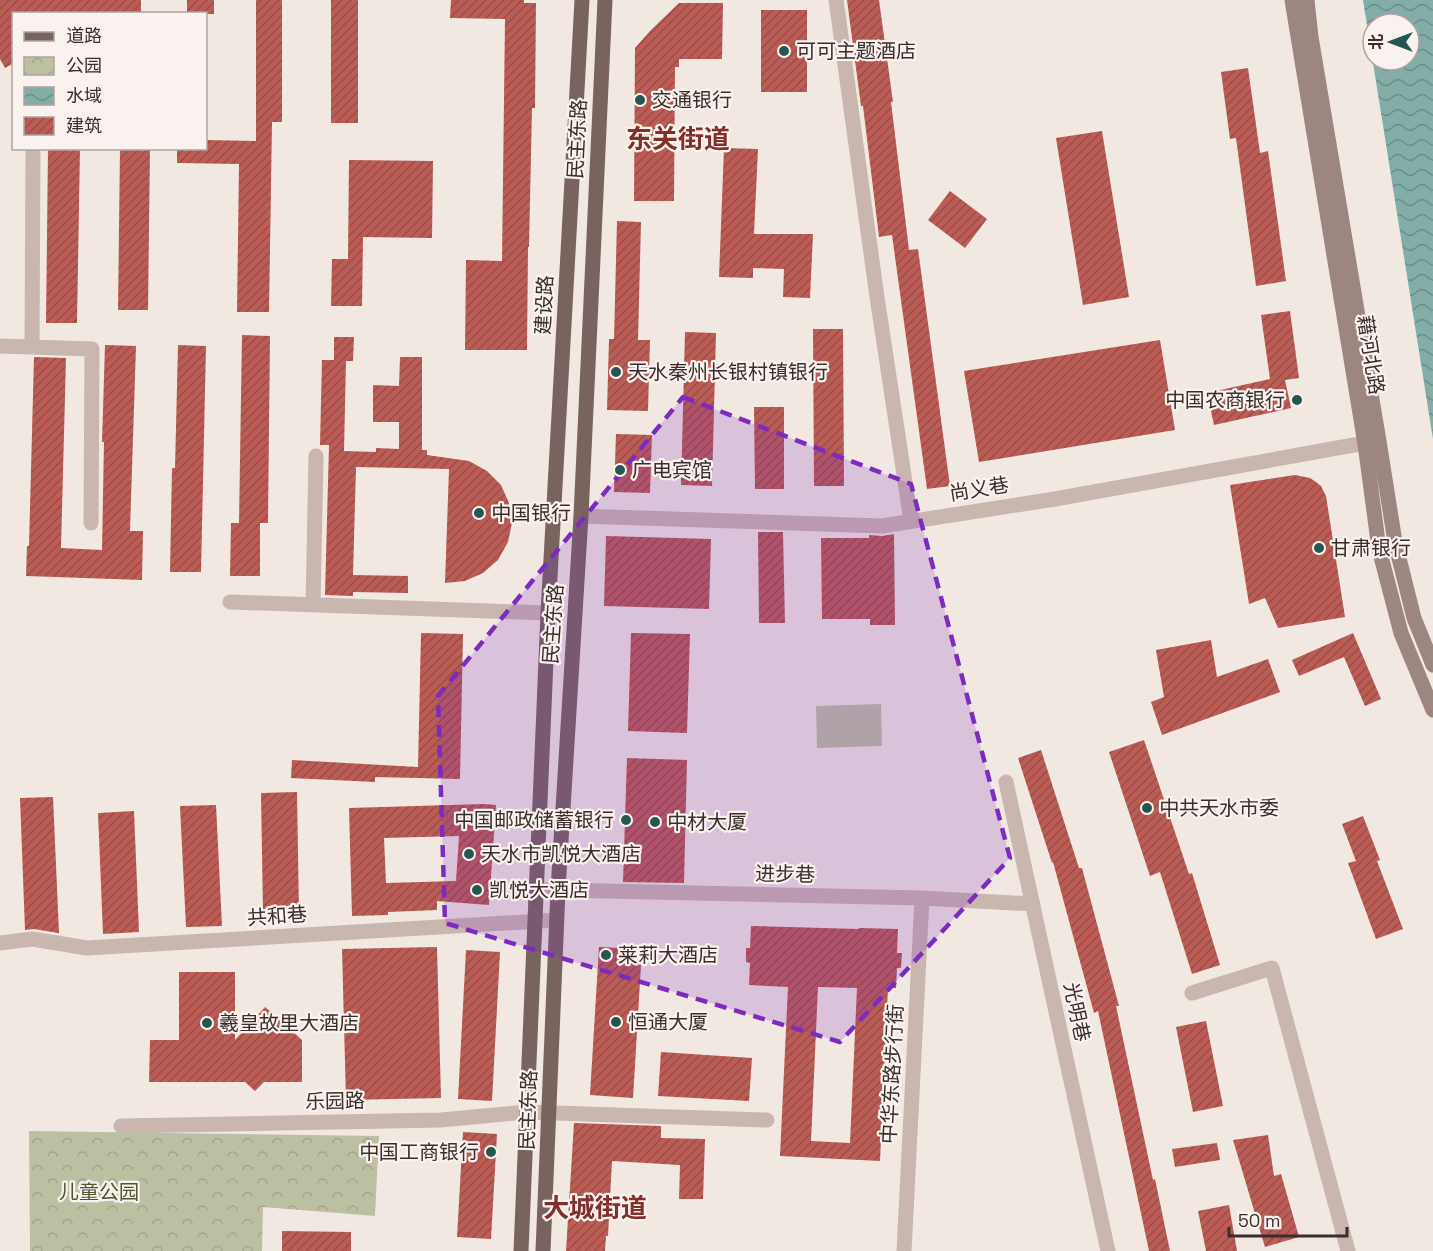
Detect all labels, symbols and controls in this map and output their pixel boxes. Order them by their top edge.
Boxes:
legend [12,12,207,150]
north arrow [1361,12,1421,72]
text: 道路 [66,24,102,47]
text: 北 [1366,34,1387,50]
place label: 可可主题酒店 [796,38,916,64]
marker: 可可主题酒店 [777,44,791,58]
text: 公园 [66,54,102,77]
text: 水域 [66,84,102,107]
place label: 交通银行 [652,87,732,113]
marker: 交通银行 [633,93,647,107]
street label: 民主东路 [562,98,592,180]
text: 建筑 [66,114,102,137]
district label: 东关街道 [626,122,730,156]
street label: 建设路 [529,274,559,336]
street label: 藉河北路 [1352,313,1390,397]
place label: 天水秦州长银村镇银行 [628,359,828,385]
marker: 天水秦州长银村镇银行 [609,365,623,379]
place label: 中国农商银行 [1165,387,1285,413]
marker: 中国农商银行 [1290,393,1304,407]
place label: 广电宾馆 [632,457,712,483]
marker: 广电宾馆 [613,463,627,477]
street label: 尚义巷 [947,471,1011,507]
place label: 中国银行 [491,500,571,526]
marker: 中国银行 [472,506,486,520]
place label: 甘肃银行 [1331,535,1411,561]
marker: 甘肃银行 [1312,541,1326,555]
street label: 民主东路 [537,583,569,665]
place label: 中共天水市委 [1159,795,1279,821]
marker: 中共天水市委 [1140,801,1154,815]
place label: 中国邮政储蓄银行 [454,807,614,833]
place label: 中材大厦 [667,809,747,835]
marker: 中国邮政储蓄银行 [619,813,633,827]
marker: 中材大厦 [648,815,662,829]
place label: 天水市凯悦大酒店 [481,841,641,867]
marker: 天水市凯悦大酒店 [462,847,476,861]
street label: 进步巷 [755,860,815,888]
place label: 凯悦大酒店 [489,877,589,903]
marker: 凯悦大酒店 [470,883,484,897]
street label: 共和巷 [246,901,308,931]
place label: 莱莉大酒店 [618,942,718,968]
marker: 莱莉大酒店 [599,948,613,962]
street label: 光明巷 [1058,980,1096,1044]
street label: 中华东路步行街 [875,1003,909,1145]
place label: 恒通大厦 [628,1009,708,1035]
place label: 羲皇故里大酒店 [219,1010,359,1036]
marker: 恒通大厦 [609,1015,623,1029]
marker: 羲皇故里大酒店 [200,1016,214,1030]
street label: 民主东路 [514,1070,542,1150]
street label: 乐园路 [305,1087,365,1115]
place label: 中国工商银行 [359,1139,479,1165]
marker: 中国工商银行 [484,1145,498,1159]
park label: 儿童公园 [59,1179,139,1205]
district label: 大城街道 [543,1191,647,1225]
scale bar [1229,1200,1348,1238]
text: 50 m [1238,1209,1280,1232]

